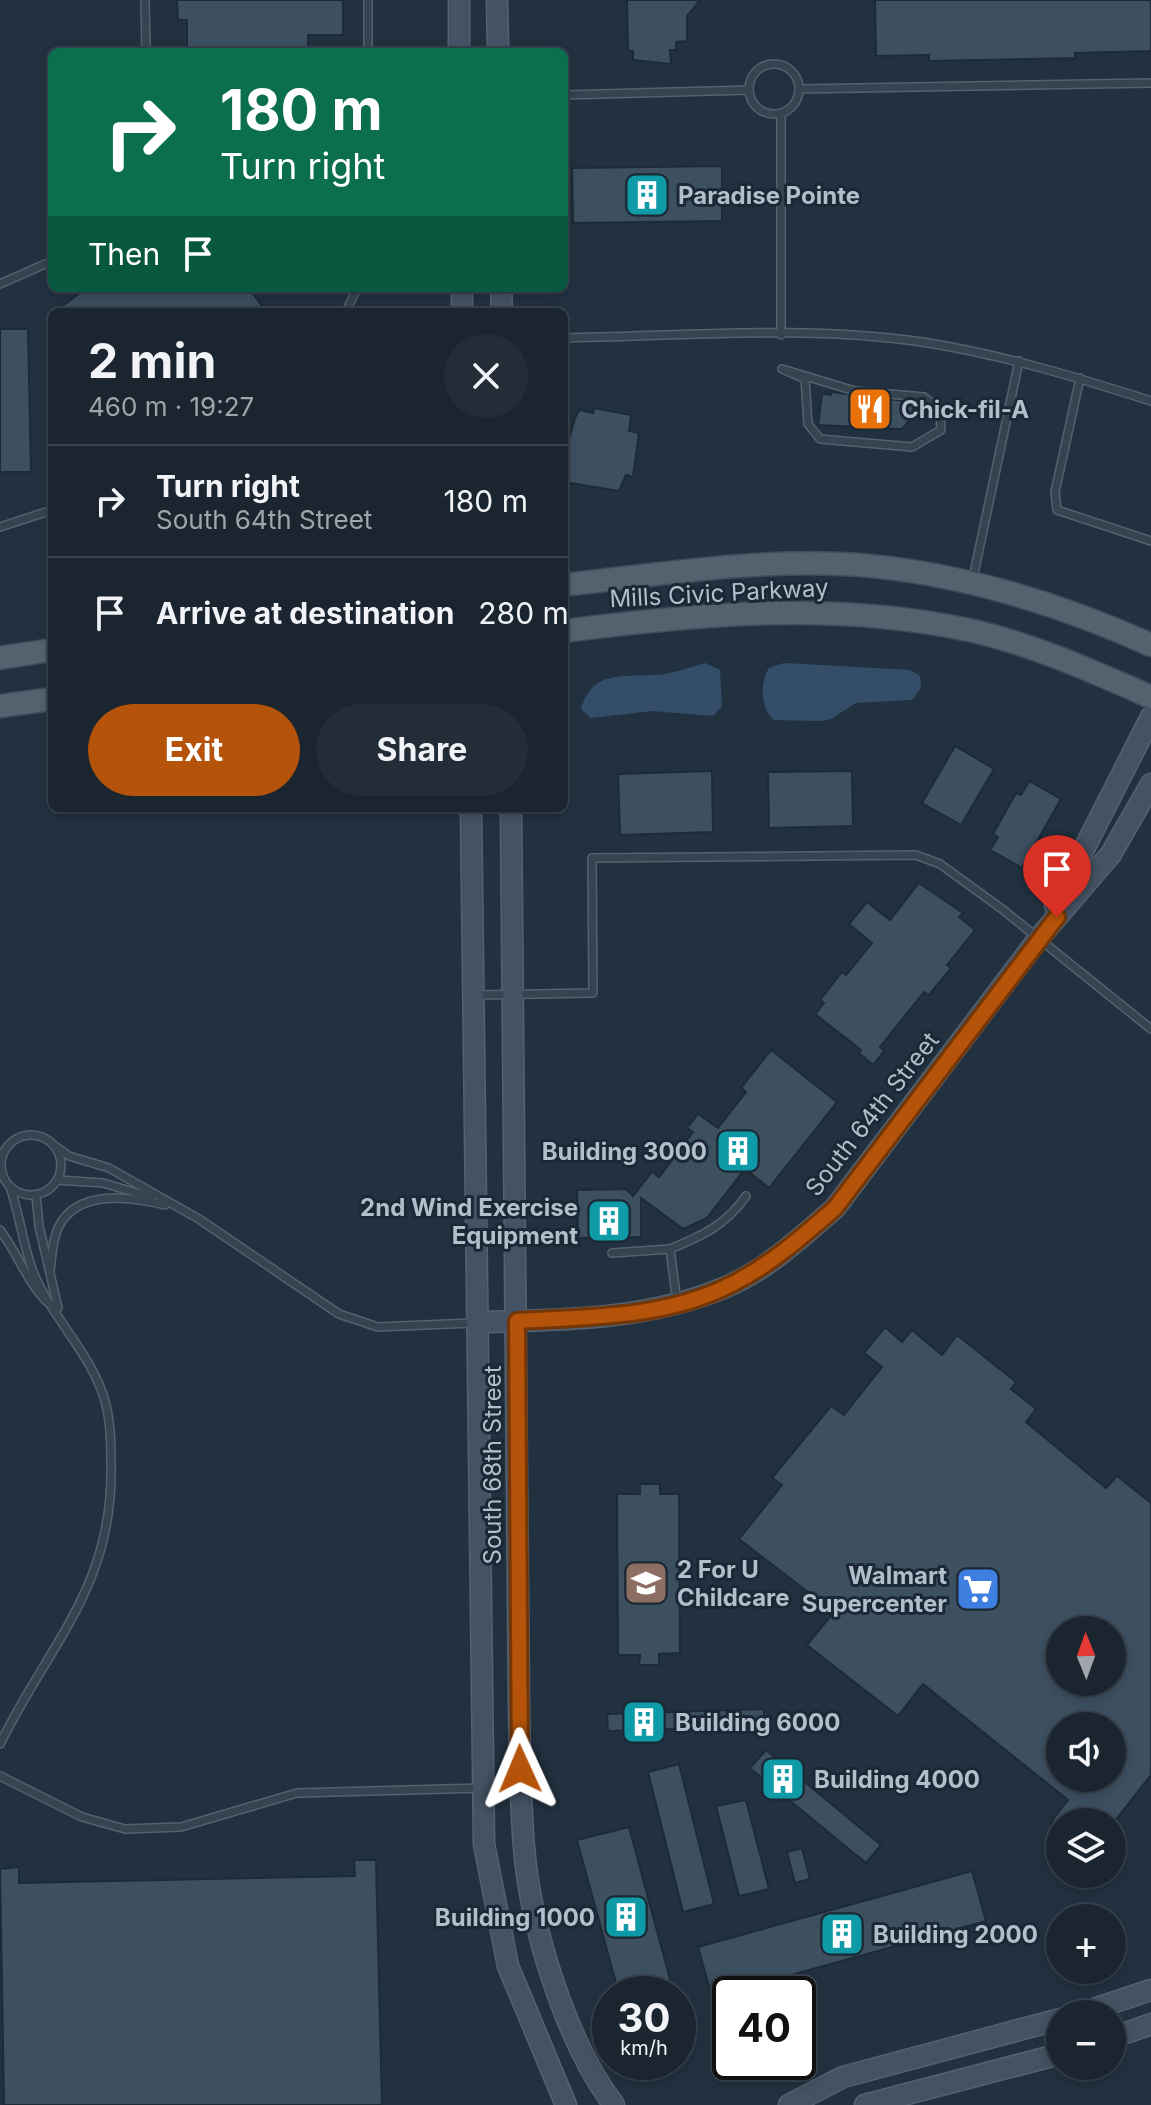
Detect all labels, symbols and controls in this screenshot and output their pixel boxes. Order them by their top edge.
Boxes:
text: 180 m [220,76,383,144]
icon: right [88,80,192,184]
text: Turn right [220,144,385,188]
building icon: Paradise Pointe [623,171,671,219]
place label: Paradise Pointe [678,181,860,210]
icon: arrive [176,232,220,276]
text: Then [88,236,160,272]
text: 2 min [88,331,216,390]
button: close [444,334,528,418]
restaurant icon: Chick-fil-A [846,385,894,433]
text: 460 m · 19:27 [88,391,254,422]
place label: Chick-fil-A [901,395,1029,424]
text: Turn right [156,468,300,504]
icon: right [88,479,132,523]
text: 180 m [444,483,528,519]
text: South 64th Street [156,504,372,535]
street label: Mills Civic Parkway [609,573,829,613]
icon: arrive [88,591,132,635]
text: Arrive at destination [156,595,454,631]
text: 280 m [478,595,569,631]
button: Exit [88,704,300,796]
button: Share [316,704,528,796]
pin [1023,835,1091,917]
icon: arrive [1035,847,1079,891]
street label: South 64th Street [799,1026,945,1202]
building icon: Building 3000 [714,1127,762,1175]
place label: Building 3000 [542,1137,707,1166]
place label: 2nd Wind Exercise Equipment [360,1193,578,1250]
building icon: 2nd Wind Exercise Equipment [585,1197,633,1245]
street label: South 68th Street [478,1365,507,1565]
place label: 2 For U Childcare [677,1555,790,1612]
school or university icon: 2 For U Childcare [622,1559,670,1607]
place label: Walmart Supercenter [802,1561,947,1618]
supermarket icon: Walmart Supercenter [954,1565,1002,1613]
north arrow [1046,1616,1126,1696]
map controls [1046,1616,1126,2080]
building icon: Building 6000 [620,1698,668,1746]
place label: Building 6000 [675,1708,840,1737]
button: sound [1046,1712,1126,1792]
position arrow [478,1727,562,1811]
building icon: Building 4000 [759,1755,807,1803]
place label: Building 4000 [814,1765,980,1794]
button: layers [1046,1808,1126,1888]
building icon: Building 1000 [602,1893,650,1941]
place label: Building 1000 [435,1903,595,1932]
button: + [1046,1904,1126,1984]
building icon: Building 2000 [818,1910,866,1958]
place label: Building 2000 [873,1920,1038,1949]
speed limit sign: 40 [712,1976,816,2080]
text: 30 [618,1993,670,2042]
button: − [1046,2000,1126,2080]
text: km/h [620,2036,668,2060]

